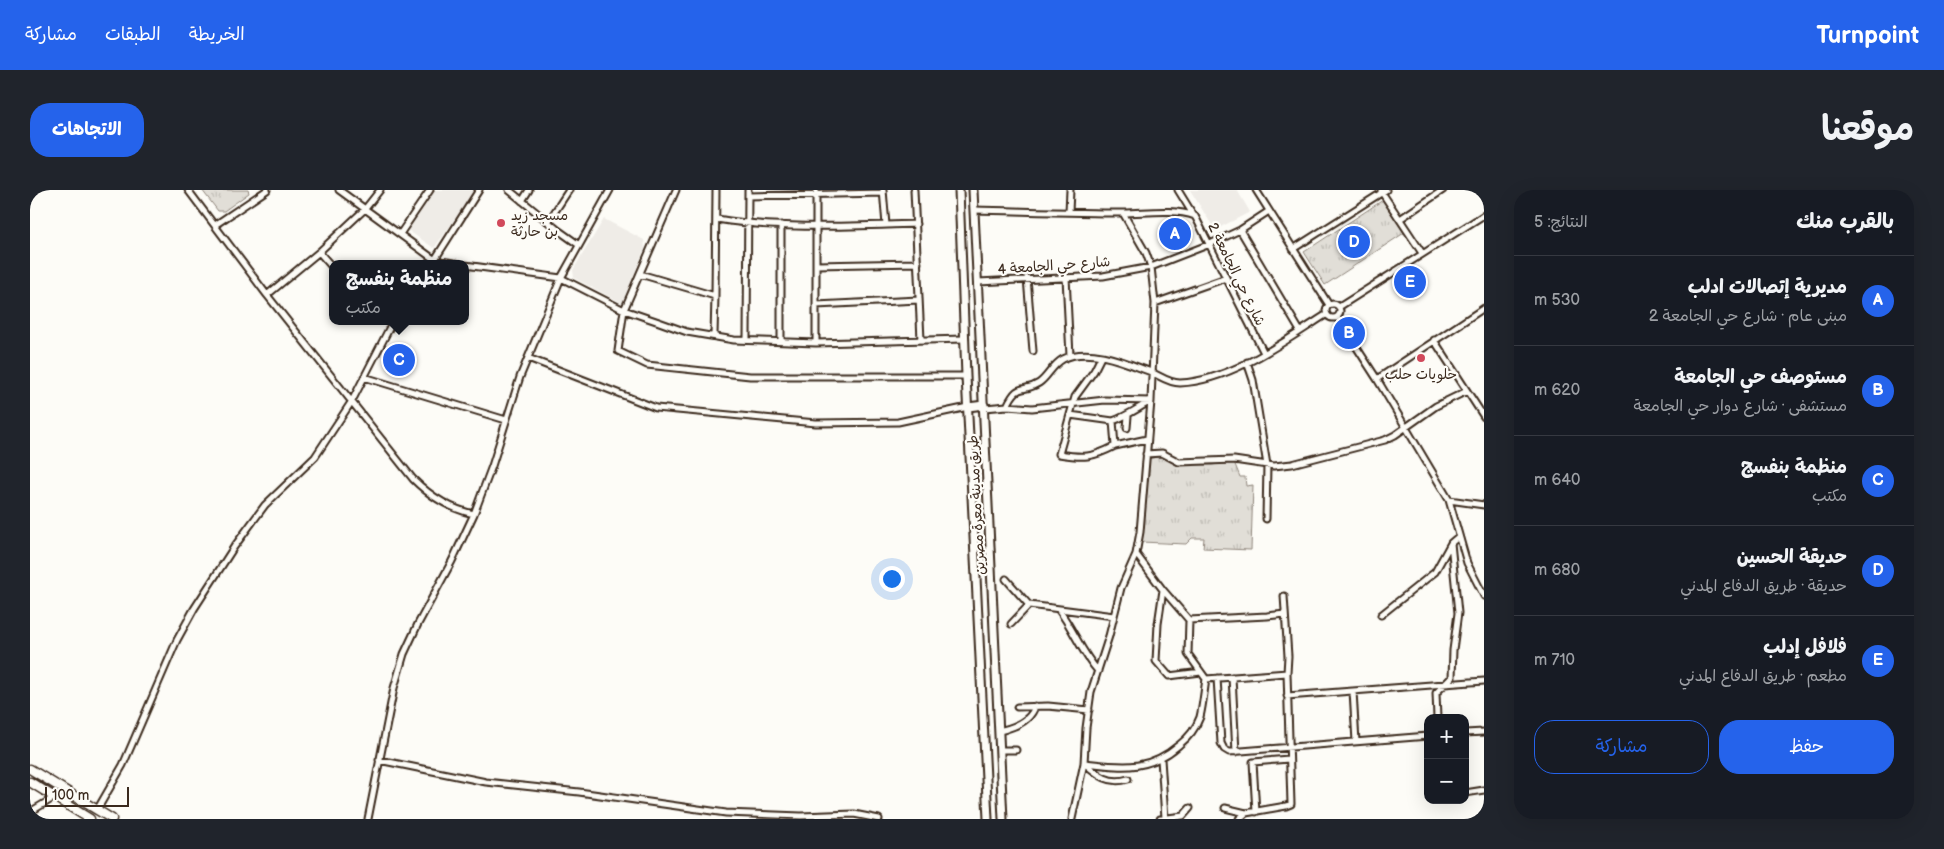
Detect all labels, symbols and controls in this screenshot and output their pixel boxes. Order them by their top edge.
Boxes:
text: Turnpoint [1816,21,1919,50]
text: مشاركة [25,24,77,45]
text: الطبقات [105,24,161,45]
text: الخريطة [189,24,245,45]
button: الاتجاهات [30,103,144,157]
text: موقعنا [1821,108,1914,151]
place label: مسجد زيد بن حارثة [511,207,568,240]
text: بالقرب منك [1796,209,1894,234]
text: النتائج: 5 [1534,213,1588,232]
pin: A [1159,215,1191,253]
marker: مسجد زيد بن حارثة [495,217,507,229]
street label: شارع حي الجامعة 2 [1201,220,1269,330]
pin: D [1338,223,1370,261]
street label: شارع حي الجامعة 4 [997,253,1111,282]
popup [329,260,469,325]
pin: E [1394,263,1426,301]
text: منظمة بنفسج [346,268,452,291]
text: مديرية إتصالات ادلب [1688,276,1847,299]
text: 530 m [1534,291,1580,310]
text: A [1873,291,1883,310]
text: مكتب [346,299,381,318]
text: مبنى عام · شارع حي الجامعة 2 [1649,307,1847,326]
pin: B [1333,314,1365,352]
pin: C [383,341,415,379]
marker: حلويات حلب [1415,352,1427,364]
place label: حلويات حلب [1385,366,1457,384]
text: مستوصف حي الجامعة [1674,366,1847,389]
text: 620 m [1534,381,1580,400]
text: B [1872,381,1884,400]
text: مستشفى · شارع دوار حي الجامعة [1634,397,1847,416]
street label: طريق مدينة معرة مصرين [964,435,989,575]
text: منظمة بنفسج [1741,456,1847,479]
text: 640 m [1534,471,1581,490]
text: C [1872,471,1884,490]
text: مكتب [1812,487,1847,506]
text: حديقة الحسين [1737,546,1847,569]
text: 680 m [1534,561,1580,580]
text: D [1872,561,1884,580]
your location [879,566,905,592]
text: حديقة · طريق الدفاع المدني [1680,577,1847,596]
text: فلافل إدلب [1763,636,1847,659]
text: 710 m [1534,651,1575,670]
text: E [1873,651,1883,670]
text: مطعم · طريق الدفاع المدني [1679,667,1847,686]
map controls [1424,714,1469,804]
button: + [1424,714,1469,759]
button: مشاركة [1534,720,1709,774]
button: حفظ [1719,720,1894,774]
button: − [1424,759,1469,804]
scale bar [45,784,129,807]
text: 100 m [52,787,89,804]

